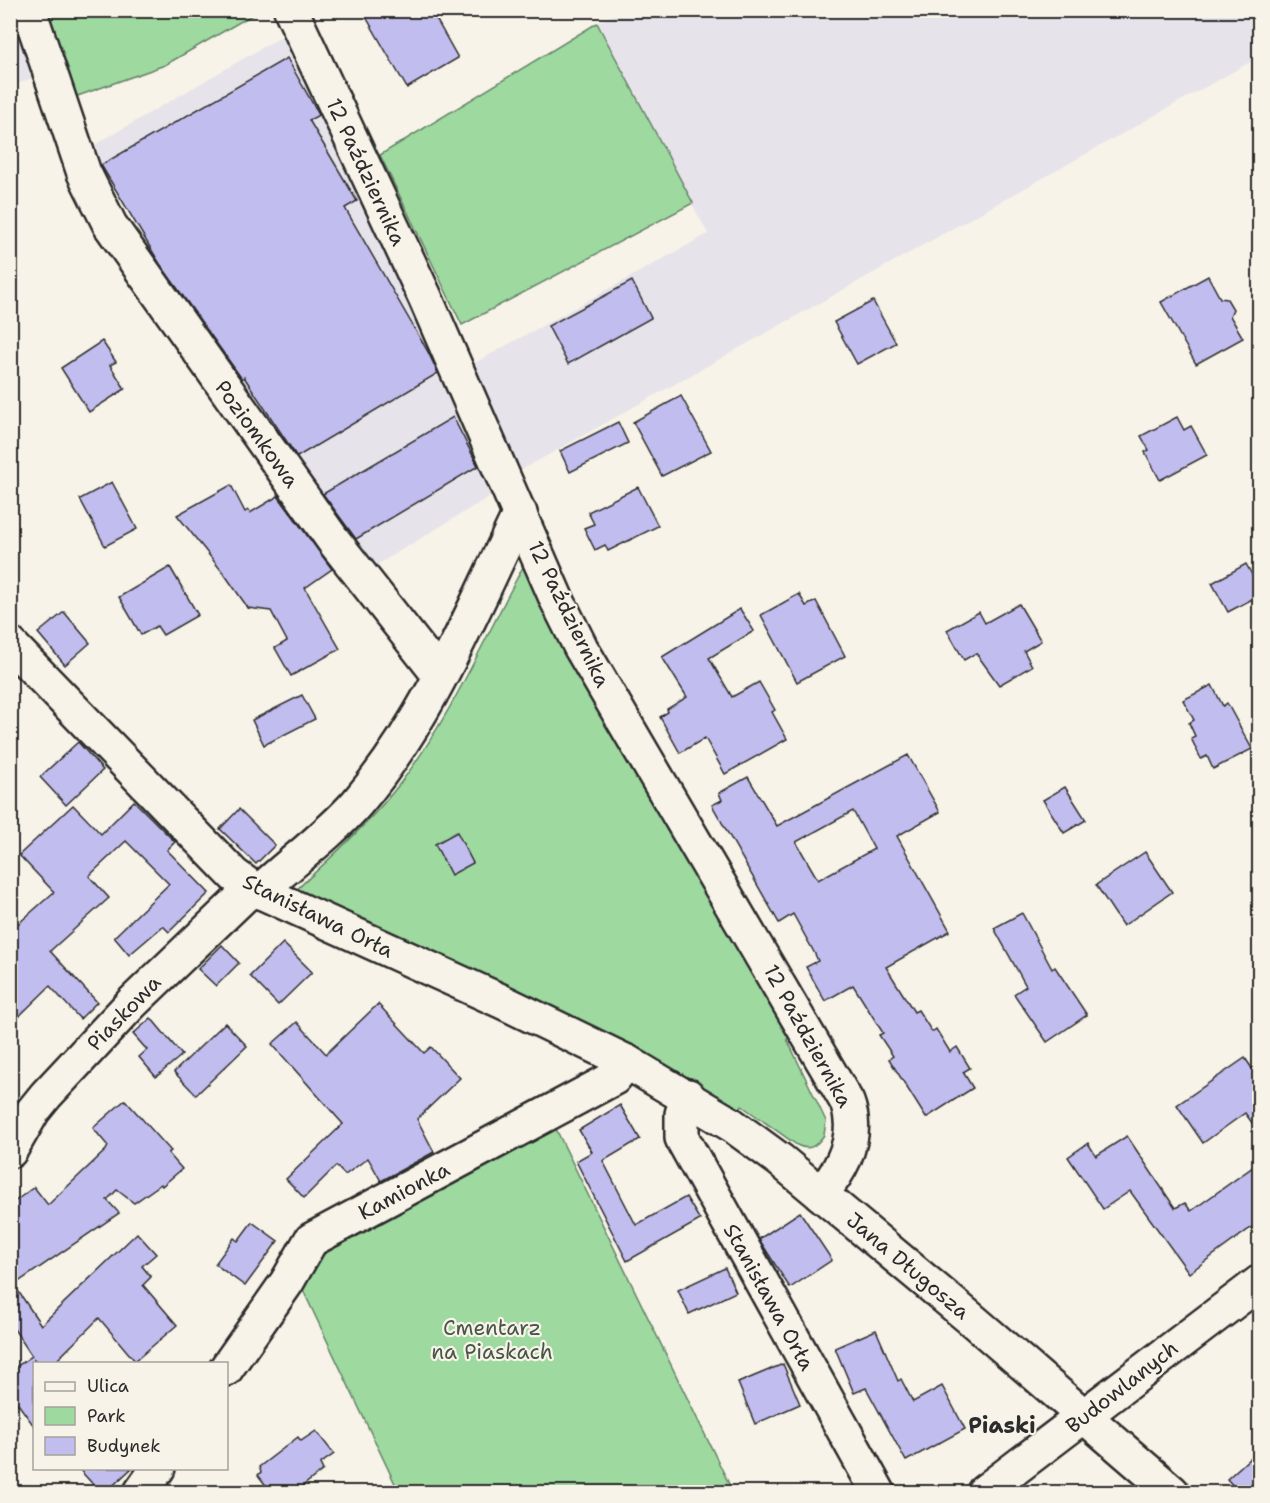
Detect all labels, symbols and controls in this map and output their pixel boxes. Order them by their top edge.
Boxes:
street label: 12 Października [320,94,412,250]
street label: Poziomkowa [208,375,306,493]
street label: 12 Października [521,536,617,692]
street label: Stanisława Orła [238,867,398,965]
street label: 12 Października [757,959,859,1113]
street label: Piaskowa [81,969,167,1057]
street label: Kamionka [353,1155,455,1227]
street label: Jana Długosza [841,1206,975,1326]
street label: Stanisława Orła [717,1218,821,1376]
park label: Cmentarz na Piaskach [431,1314,553,1366]
street label: Budowlanych [1060,1334,1184,1440]
legend [33,1362,228,1470]
text: Ulica [87,1374,129,1398]
text: Park [87,1404,126,1428]
district label: Piaski [968,1411,1036,1440]
text: Budynek [87,1434,161,1458]

